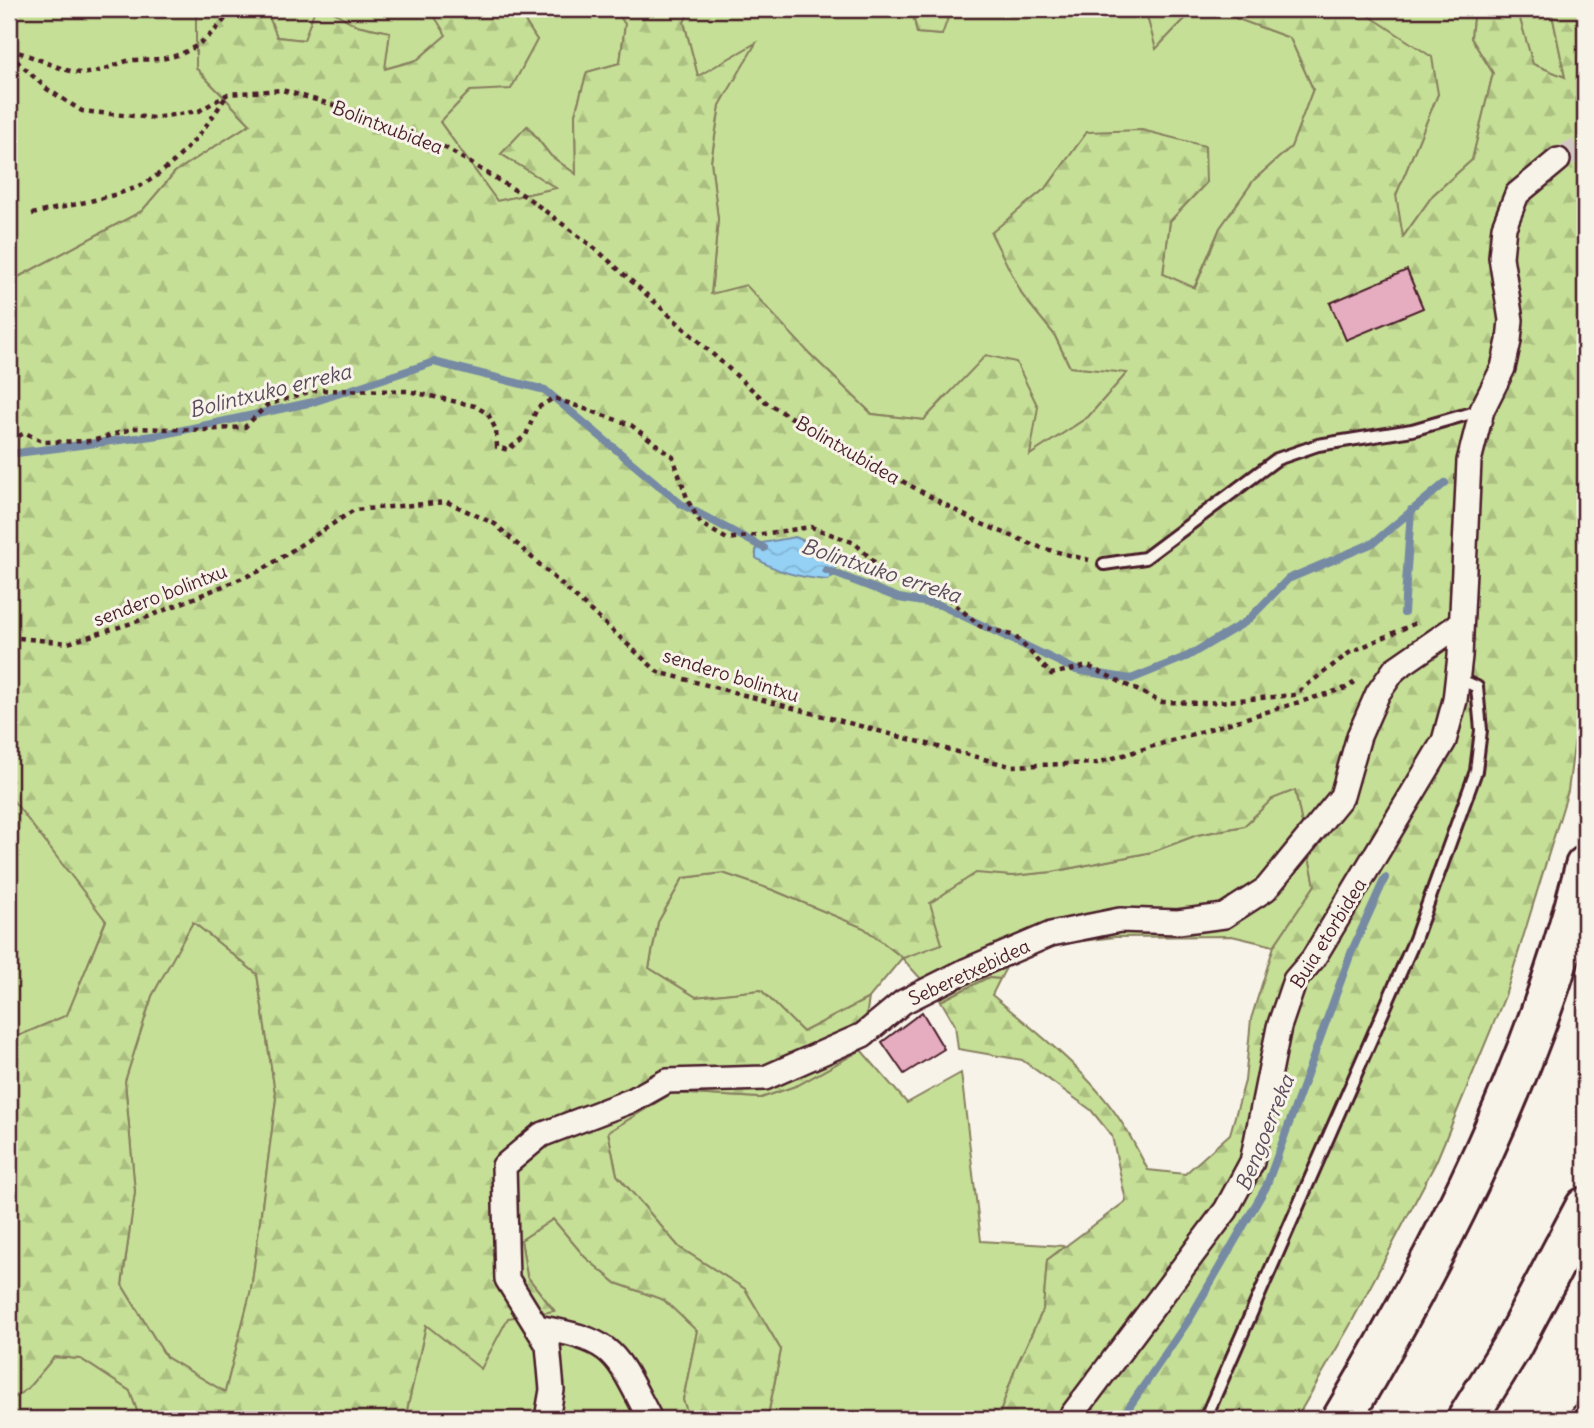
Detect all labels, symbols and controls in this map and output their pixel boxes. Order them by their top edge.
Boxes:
street label: Bolintxubidea [329,95,447,159]
water label: Bolintxuko erreka [186,357,354,424]
street label: Bolintxubidea [792,411,904,490]
water label: Bolintxuko erreka [798,532,965,609]
street label: sendero bolintxu [90,558,230,632]
street label: sendero bolintxu [660,643,802,707]
street label: Buia etorbidea [1285,873,1371,992]
street label: Seberetxebidea [904,933,1034,1011]
water label: Bengoerreka [1229,1070,1300,1195]

